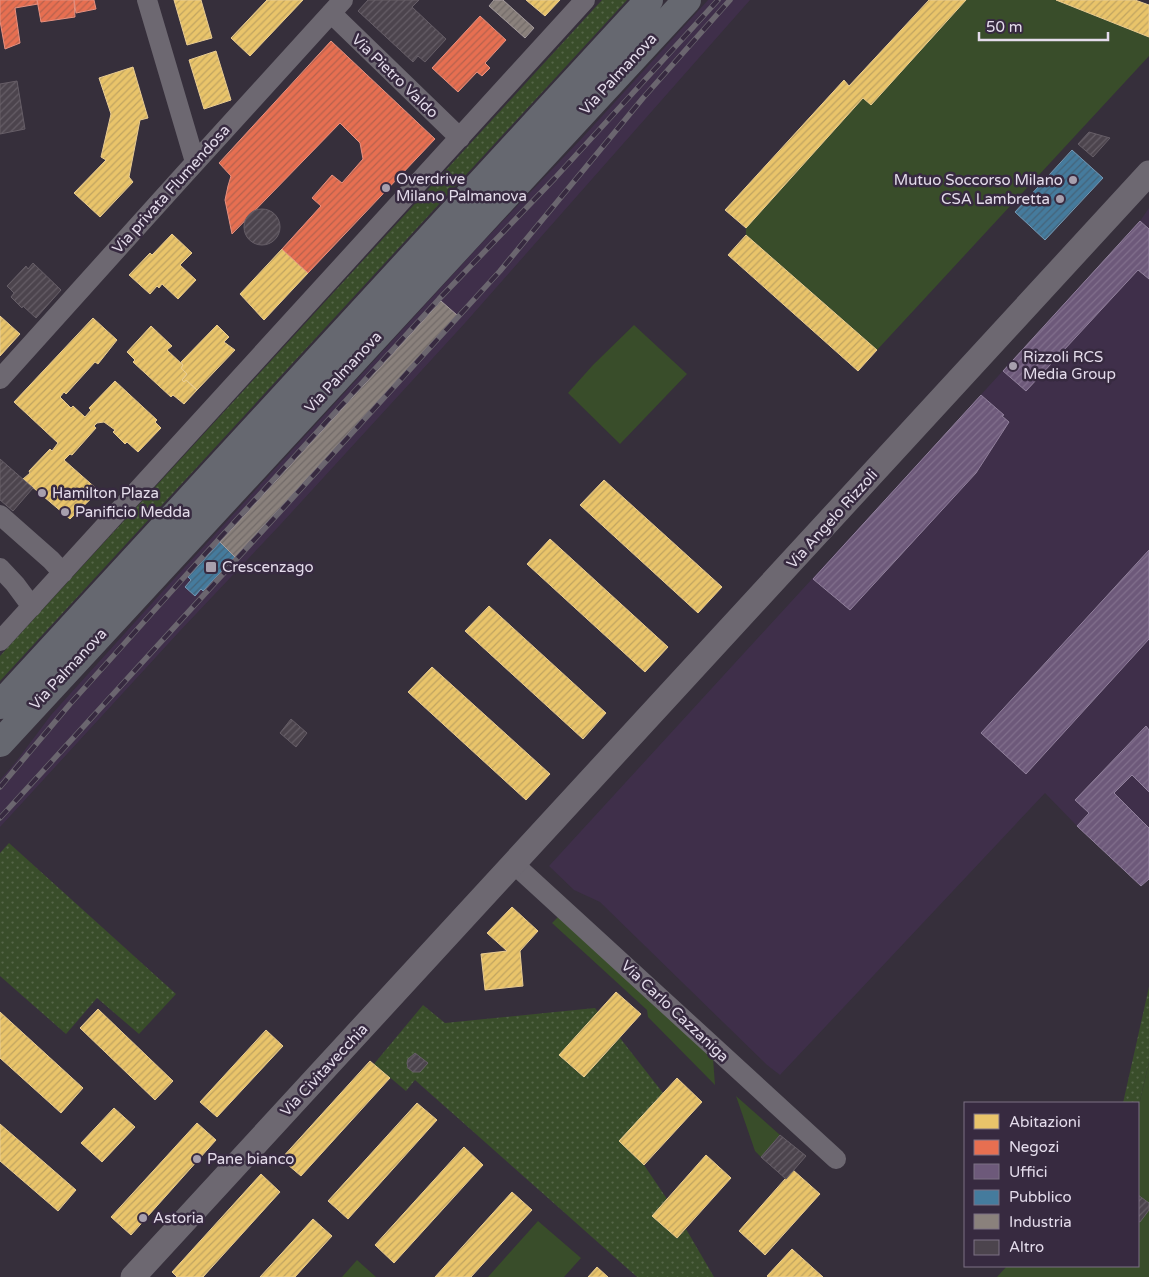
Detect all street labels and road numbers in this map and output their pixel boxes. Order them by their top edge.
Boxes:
street label: Via Pietro Valdo [348,30,442,122]
street label: Via Palmanova [576,30,660,118]
street label: Via privata Flumendosa [108,121,234,257]
street label: Via Palmanova [301,328,385,416]
street label: Via Angelo Rizzoli [783,466,881,572]
street label: Via Palmanova [26,625,110,713]
street label: Via Carlo Cazzaniga [617,956,733,1066]
street label: Via Civitavecchia [277,1020,371,1120]

